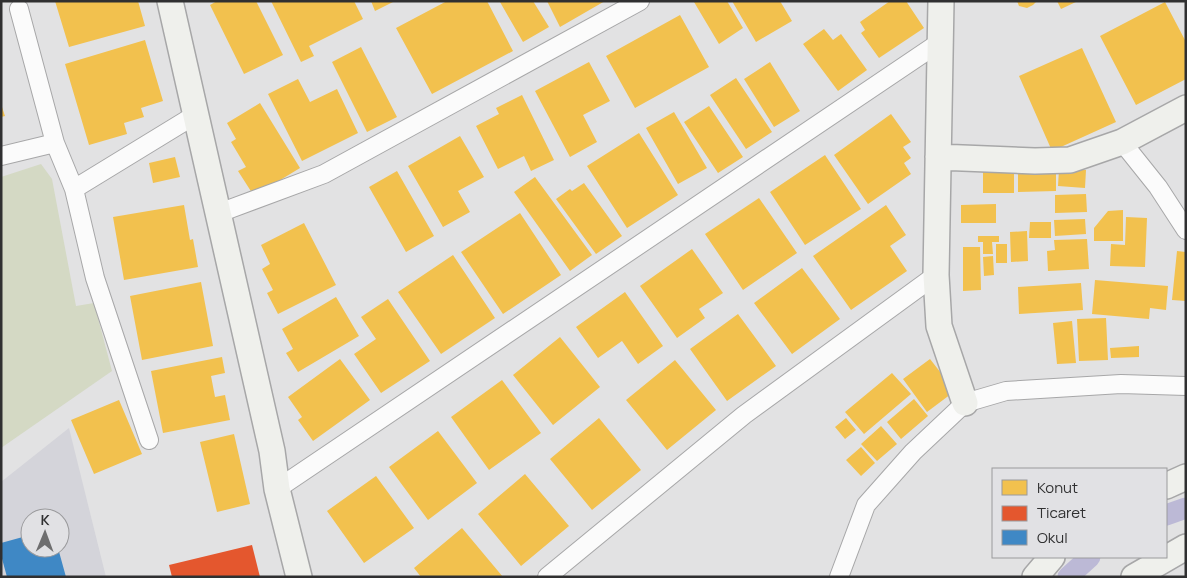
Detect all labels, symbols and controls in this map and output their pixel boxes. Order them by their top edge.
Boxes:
legend [992,468,1167,558]
text: Konut [1037,477,1078,498]
text: Ticaret [1037,502,1086,523]
north arrow [20,508,70,558]
text: K [41,510,51,529]
text: Okul [1037,527,1068,548]

